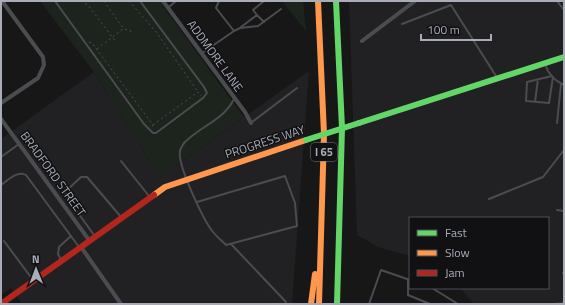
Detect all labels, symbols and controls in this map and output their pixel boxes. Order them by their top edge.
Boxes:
street label: ADDMORE LANE [183,16,248,96]
scale bar [421,16,491,42]
text: 100 m [427,20,460,39]
street label: PROGRESS WAY [223,120,308,163]
street label: BRADFORD STREET [16,127,91,221]
road number: I 65 [311,143,337,161]
legend [409,217,549,289]
text: Fast [445,223,468,242]
text: Slow [445,243,470,262]
north arrow [16,249,56,289]
text: N [32,251,40,267]
text: Jam [445,263,465,282]

